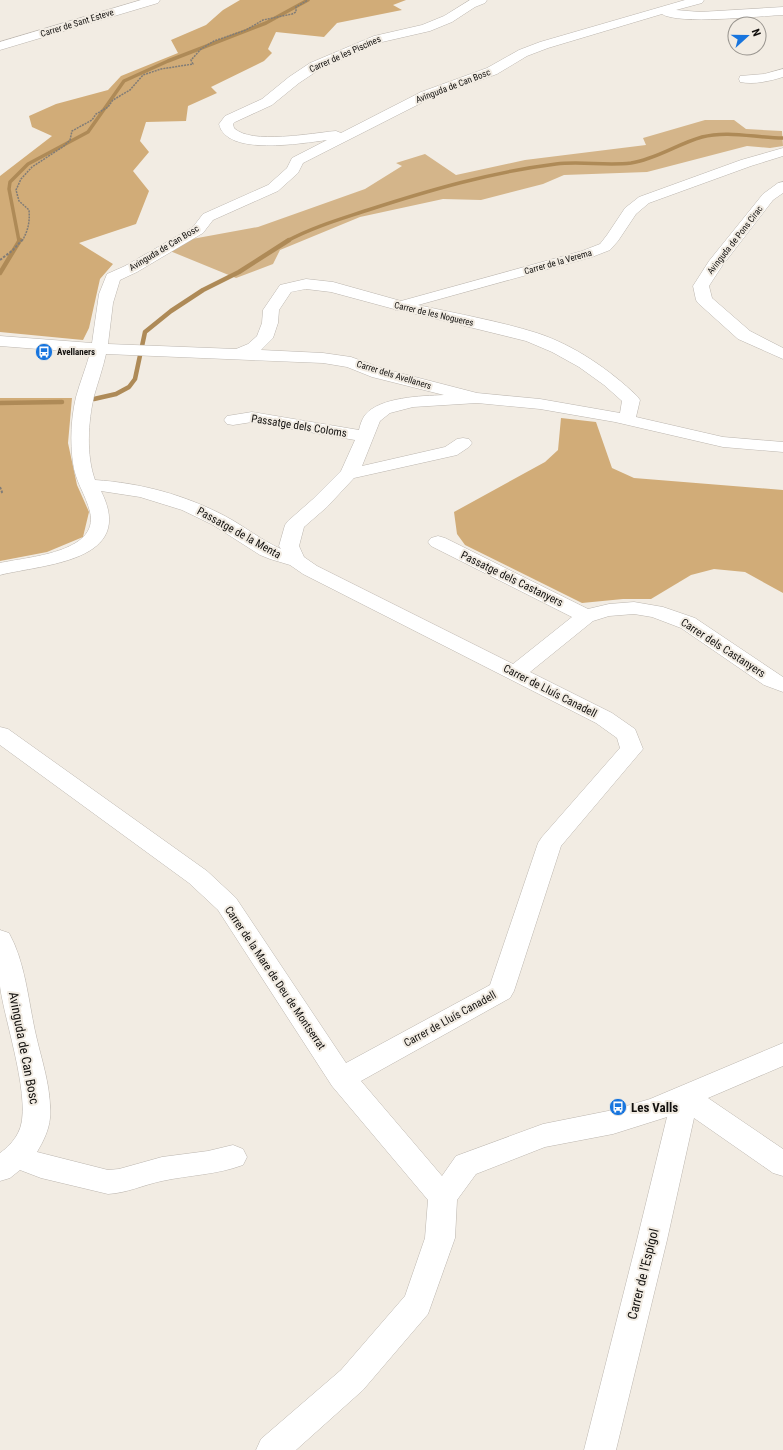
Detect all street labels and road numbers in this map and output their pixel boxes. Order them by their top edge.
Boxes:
street label: Carrer de Sant Esteve [39,7,115,39]
street label: Carrer de les Piscines [308,34,382,74]
street label: Avinguda de Can Bosc [414,67,492,105]
street label: Avinguda de Pons Cirac [705,204,765,276]
street label: Avinguda de Can Bosc [127,223,201,273]
street label: Carrer de la Verema [523,248,593,276]
street label: Carrer de les Nogueres [393,300,475,328]
street label: Carrer dels Avellaners [355,359,433,391]
street label: Passatge dels Coloms [250,412,348,440]
street label: Passatge de la Menta [195,505,283,561]
street label: Passatge dels Castanyers [459,549,565,609]
street label: Carrer dels Castanyers [678,616,768,680]
street label: Carrer de Lluís Canadell [501,662,599,720]
street label: Carrer de la Mare de Deu de Montserrat [222,904,328,1052]
street label: Carrer de Lluís Canadell [402,988,498,1050]
street label: Avinguda de Can Bosc [6,990,42,1106]
street label: Carrer de l'Espígol [624,1227,662,1321]

